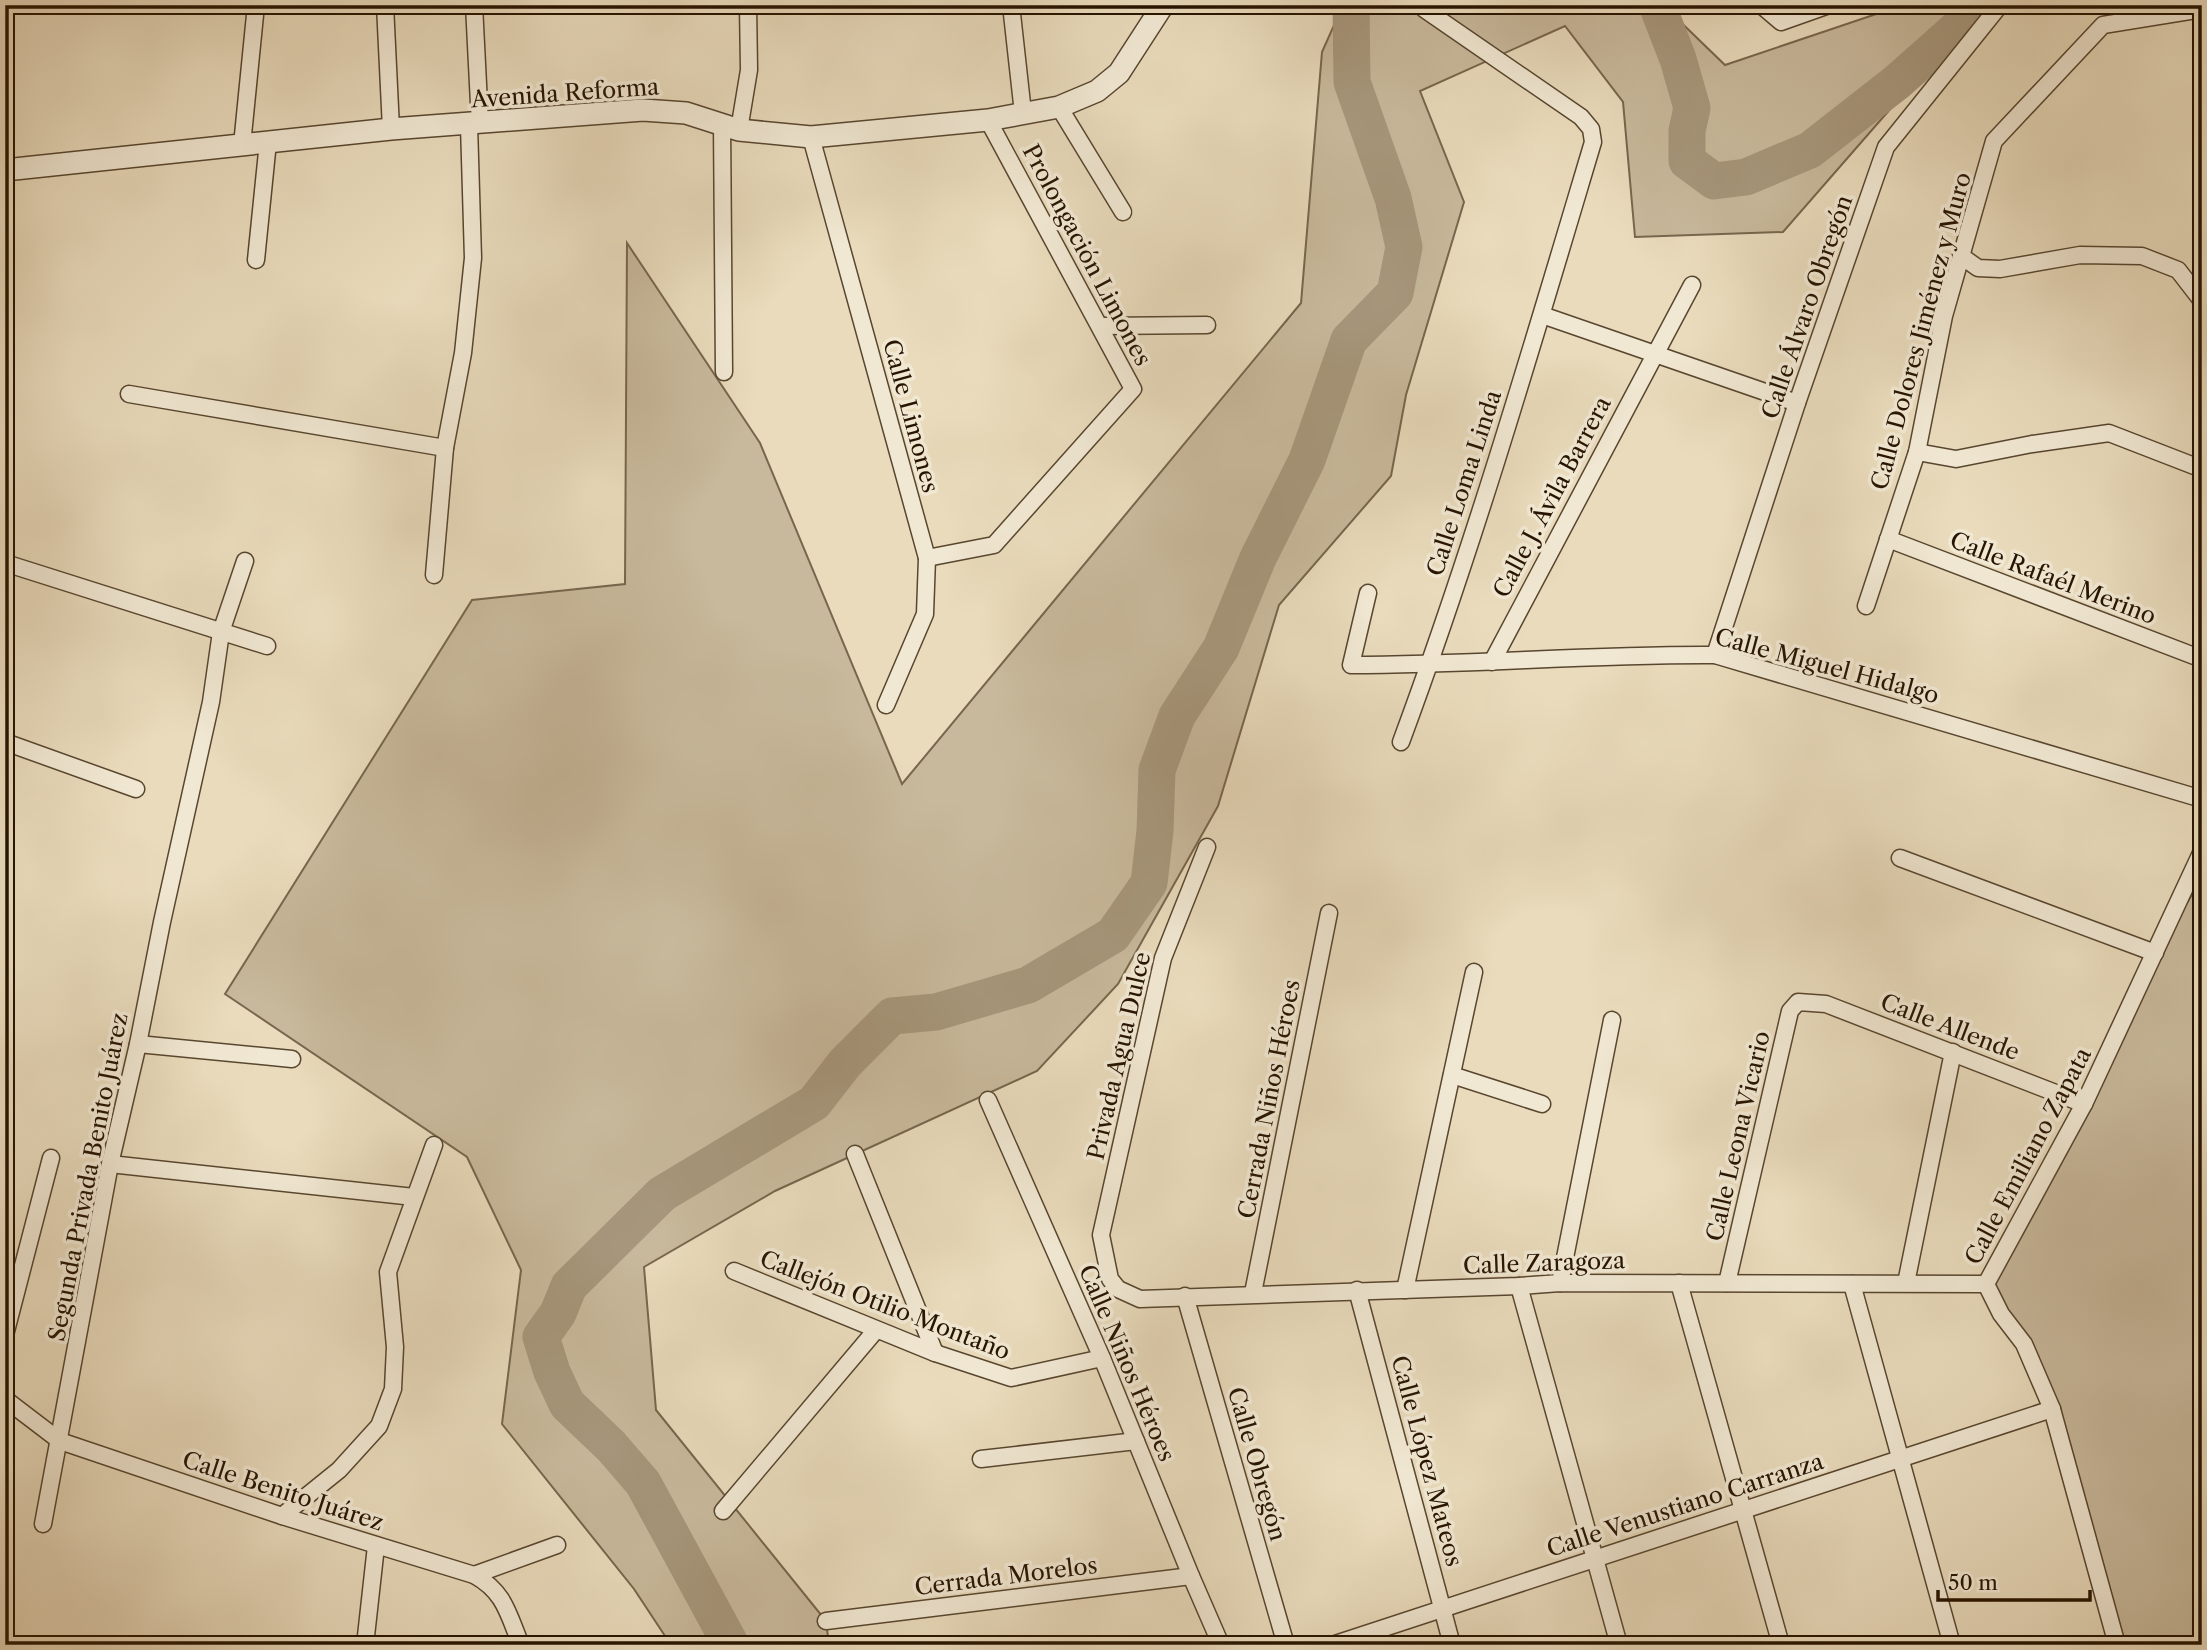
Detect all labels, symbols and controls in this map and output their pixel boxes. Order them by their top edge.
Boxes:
street label: Avenida Reforma [469,72,661,114]
street label: Prolongación Limones [1017,139,1157,371]
street label: Calle Dolores Jiménez y Muro [1865,169,1977,493]
street label: Calle Álvaro Obregón [1756,192,1858,422]
street label: Calle Limones [877,336,945,496]
street label: Calle Loma Linda [1421,386,1508,579]
street label: Calle J. Ávila Barrera [1487,391,1617,602]
street label: Calle Rafaél Merino [1946,526,2160,630]
street label: Calle Miguel Hidalgo [1712,623,1942,709]
street label: Privada Agua Dulce [1081,949,1157,1163]
street label: Cerrada Niños Héroes [1232,977,1306,1221]
street label: Calle Allende [1877,988,2023,1066]
street label: Segunda Privada Benito Juárez [42,1010,134,1344]
street label: Calle Leona Vicario [1700,1028,1776,1244]
street label: Calle Emiliano Zapata [1959,1042,2097,1269]
street label: Callejón Otilio Montaño [756,1244,1014,1366]
street label: Calle Zaragoza [1463,1246,1626,1280]
street label: Calle Niños Héroes [1073,1260,1181,1466]
street label: Calle López Mateos [1385,1353,1469,1569]
street label: Calle Obregón [1222,1384,1292,1544]
street label: Calle Benito Juárez [179,1445,387,1537]
street label: Calle Venustiano Carranza [1543,1447,1828,1563]
street label: Cerrada Morelos [913,1551,1099,1601]
scale bar [1938,1559,2090,1603]
text: 50 m [1948,1570,1998,1595]

